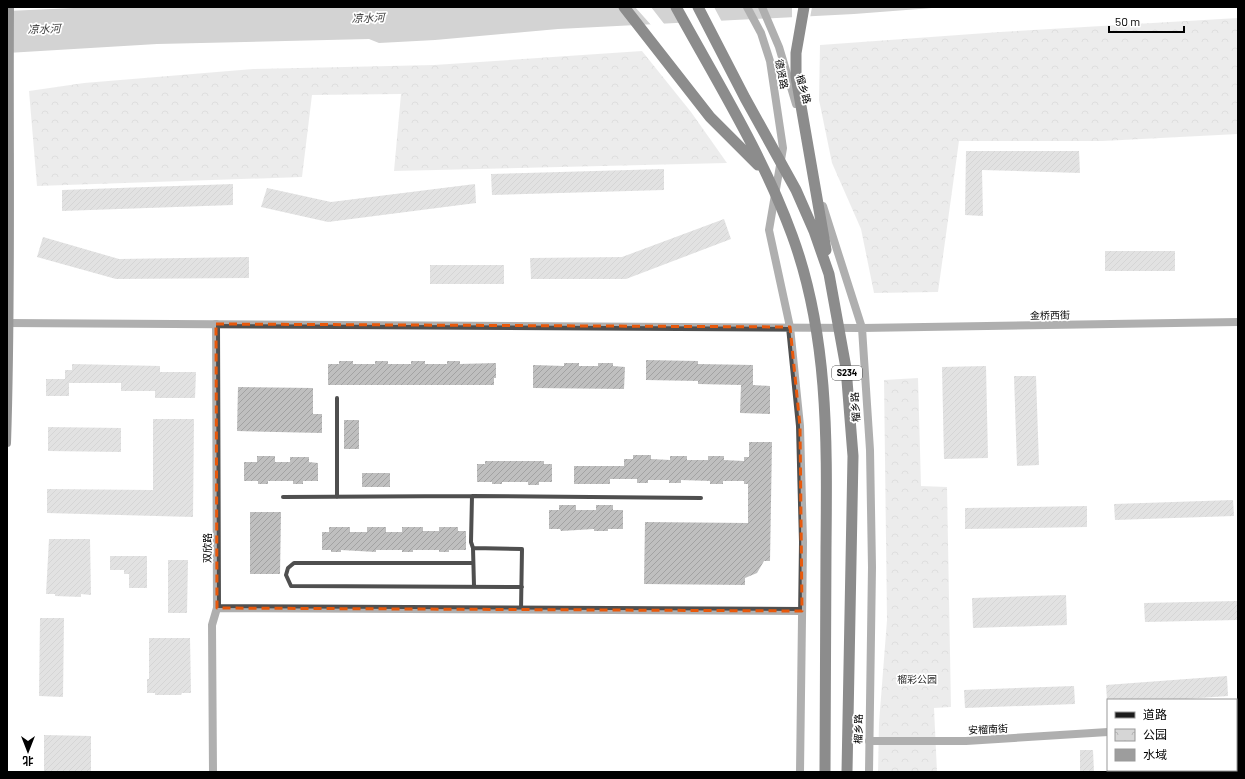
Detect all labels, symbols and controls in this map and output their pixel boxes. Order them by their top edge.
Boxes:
scale bar [1109,8,1184,34]
water label: 凉水河 [351,10,387,25]
text: 50 m [1115,14,1140,28]
water label: 凉水河 [27,21,63,36]
street label: 德贤路 [773,58,791,90]
street label: 榴乡路 [794,73,814,105]
street label: 金桥西街 [1030,309,1070,321]
road number: S234 [832,366,862,380]
street label: 榴乡路 [848,392,862,422]
street label: 双欣路 [201,533,213,563]
park label: 榴彩公园 [897,673,937,685]
legend [1107,699,1237,771]
text: 道路 [1143,707,1167,721]
street label: 榴乡路 [852,714,864,744]
street label: 安榴南街 [968,722,1008,736]
text: 公园 [1143,727,1167,741]
north arrow [8,731,48,771]
text: 水域 [1143,747,1167,761]
text: 北 [23,755,34,768]

